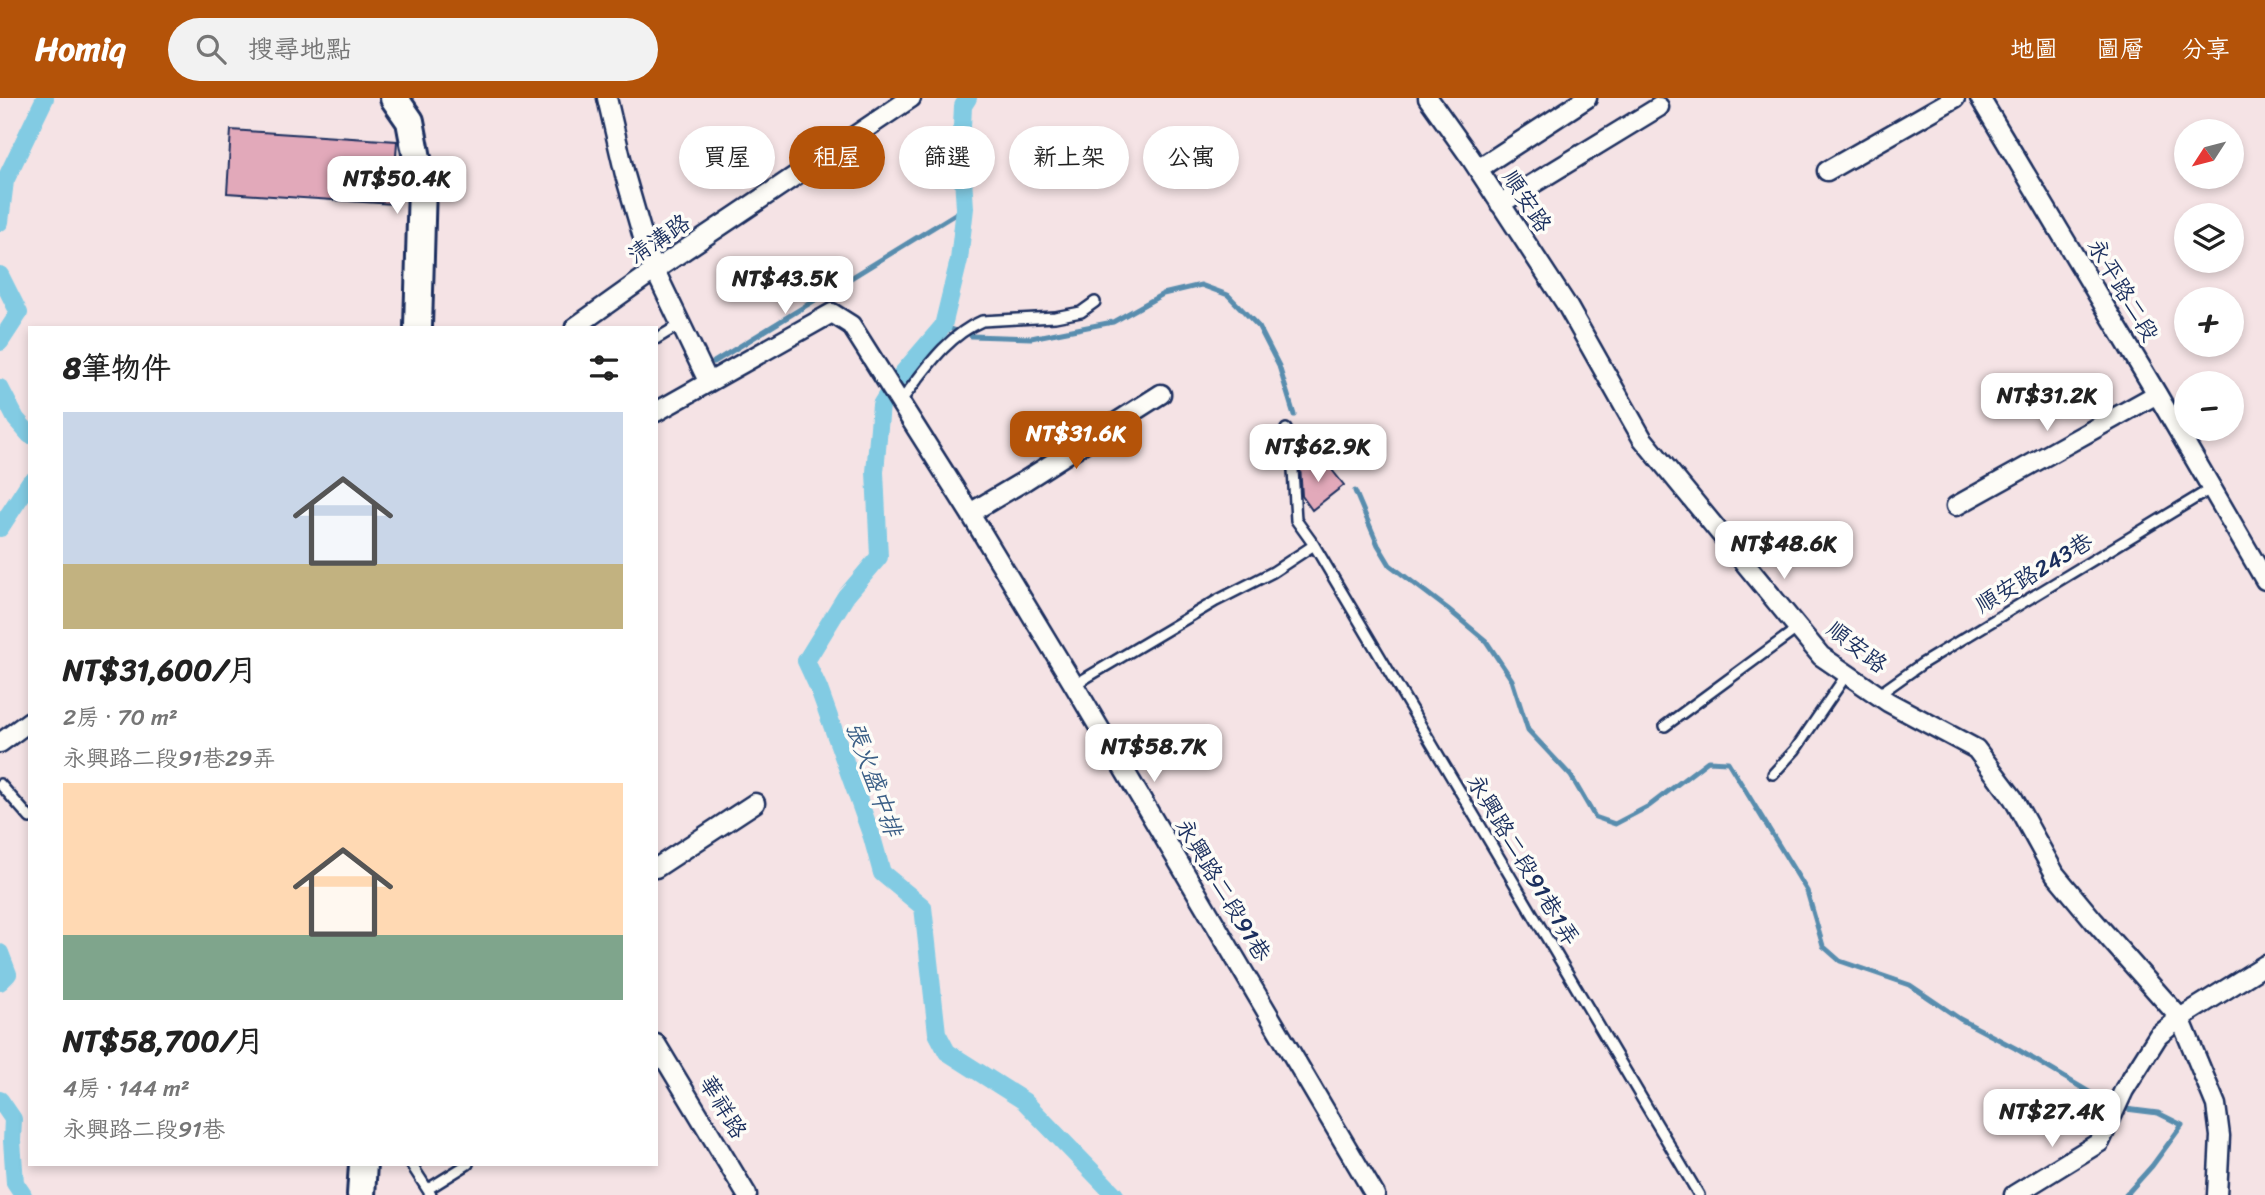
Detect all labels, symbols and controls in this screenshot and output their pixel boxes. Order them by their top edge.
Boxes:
search box [168,18,658,81]
text: Homiq [35,20,126,78]
text: 搜尋地點 [248,26,352,72]
text: 地圖 [2010,28,2058,70]
text: 圖層 [2096,28,2144,70]
text: 分享 [2182,28,2230,70]
icon: search [192,30,230,68]
north arrow [2174,119,2244,189]
map controls [2174,119,2244,441]
chip: 買屋 [679,126,775,189]
chip: 租屋 [789,126,885,189]
chip: 篩選 [899,126,995,189]
chip: 新上架 [1009,126,1129,189]
chip: 公寓 [1143,126,1239,189]
pin: NT$50.4K [325,156,469,216]
text: NT$50.4K [343,158,451,199]
street label: 順安路 [1491,161,1563,241]
street label: 清溝路 [619,203,699,275]
button: layers [2174,203,2244,273]
street label: 永平路二段 [2076,230,2170,350]
pin: NT$43.5K [713,256,857,316]
text: NT$43.5K [732,258,838,299]
button: + [2174,287,2244,357]
text: 8筆物件 [63,341,171,395]
icon: filters [585,349,623,387]
button: − [2174,371,2244,441]
pin: NT$31.2K [1975,374,2119,433]
text: NT$31.2K [1997,375,2097,416]
pin: NT$31.6K [1004,412,1148,471]
text: NT$31.6K [1026,413,1126,454]
pin: NT$62.9K [1246,424,1390,484]
text: NT$62.9K [1266,426,1370,467]
icon: home [280,458,406,584]
street label: 順安路243巷 [1967,521,2102,625]
pin: NT$48.6K [1712,522,1856,581]
text: NT$48.6K [1731,523,1837,564]
street label: 順安路 [1817,610,1897,684]
text: NT$31,600/月 [63,643,257,697]
text: 2房 · 70 m² [63,697,178,738]
water label: 張火盛中排 [834,715,915,844]
pin: NT$58.7K [1082,724,1226,784]
text: NT$58.7K [1101,726,1207,767]
text: 永興路二段91巷29弄 [63,738,275,779]
street label: 永興路二段91巷1弄 [1455,766,1591,954]
street label: 永興路二段91巷 [1164,810,1283,971]
icon: home [280,829,406,955]
text: NT$58,700/月 [63,1014,264,1068]
street label: 華祥路 [688,1067,758,1147]
text: 4房 · 144 m² [63,1068,190,1109]
pin: NT$27.4K [1980,1090,2124,1149]
text: NT$27.4K [1999,1091,2105,1132]
text: 永興路二段91巷 [63,1109,225,1150]

